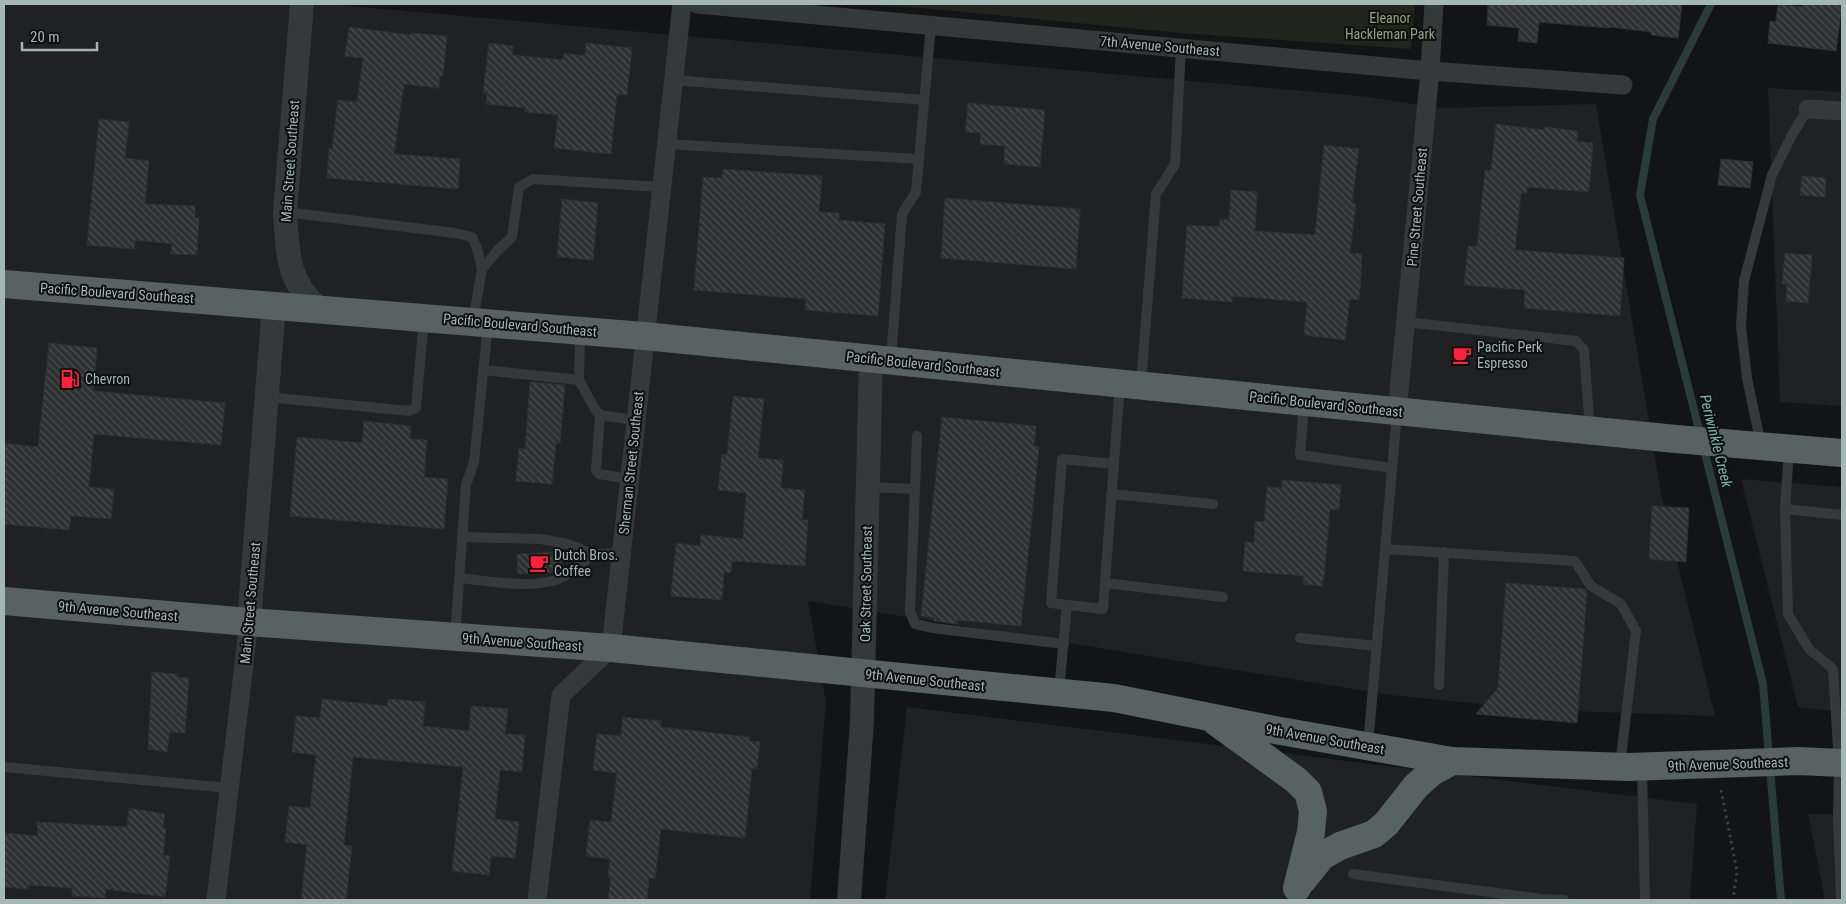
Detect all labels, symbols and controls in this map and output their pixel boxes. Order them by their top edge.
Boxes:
park label: Eleanor Hackleman Park [1345,10,1436,42]
scale bar [22,20,98,52]
text: 20 m [30,28,60,46]
street label: 7th Avenue Southeast [1099,33,1221,59]
street label: Main Street Southeast [278,99,302,223]
street label: Pine Street Southeast [1404,147,1430,267]
street label: Pacific Boulevard Southeast [39,280,195,306]
street label: Pacific Boulevard Southeast [442,310,598,340]
place label: Pacific Perk Espresso [1477,339,1543,371]
cafe icon: Pacific Perk Espresso [1451,344,1473,366]
street label: Pacific Boulevard Southeast [845,348,1001,380]
fuel station icon: Chevron [59,368,81,390]
place label: Chevron [85,371,130,387]
street label: Pacific Boulevard Southeast [1248,388,1404,420]
street label: Sherman Street Southeast [616,391,646,535]
water label: Periwinkle Creek [1696,393,1736,490]
street label: Oak Street Southeast [857,526,875,642]
street label: Main Street Southeast [237,541,263,665]
place label: Dutch Bros. Coffee [554,547,618,579]
cafe icon: Dutch Bros. Coffee [528,552,550,574]
street label: 9th Avenue Southeast [57,598,179,624]
street label: 9th Avenue Southeast [461,630,583,654]
street label: 9th Avenue Southeast [864,666,986,694]
street label: 9th Avenue Southeast [1264,721,1386,757]
street label: 9th Avenue Southeast [1668,754,1788,774]

